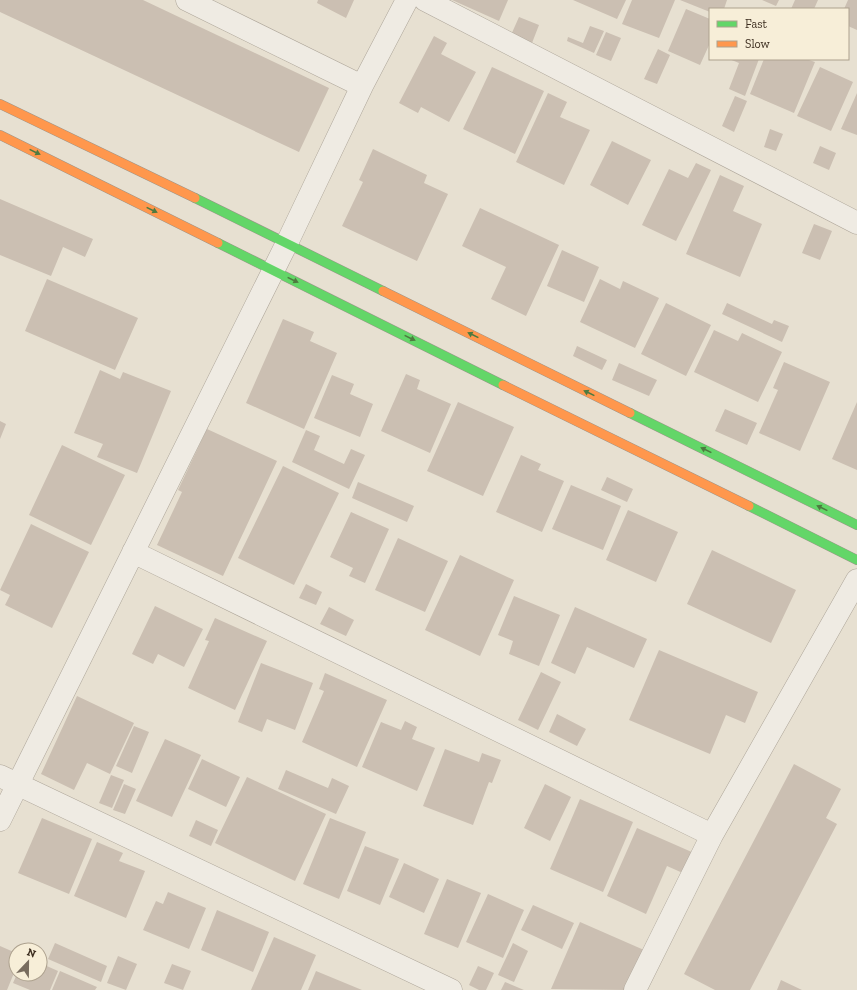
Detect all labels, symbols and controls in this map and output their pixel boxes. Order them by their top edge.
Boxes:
legend [709,8,849,60]
text: Fast [745,17,768,31]
text: Slow [745,37,771,51]
one-way arrow [29,149,41,155]
one-way arrow [146,207,157,213]
one-way arrow [288,277,299,283]
one-way arrow [467,332,478,338]
one-way arrow [404,335,415,341]
one-way arrow [583,390,595,396]
one-way arrow [700,447,711,453]
one-way arrow [816,505,828,511]
north arrow [8,942,48,982]
text: N [25,946,38,961]

